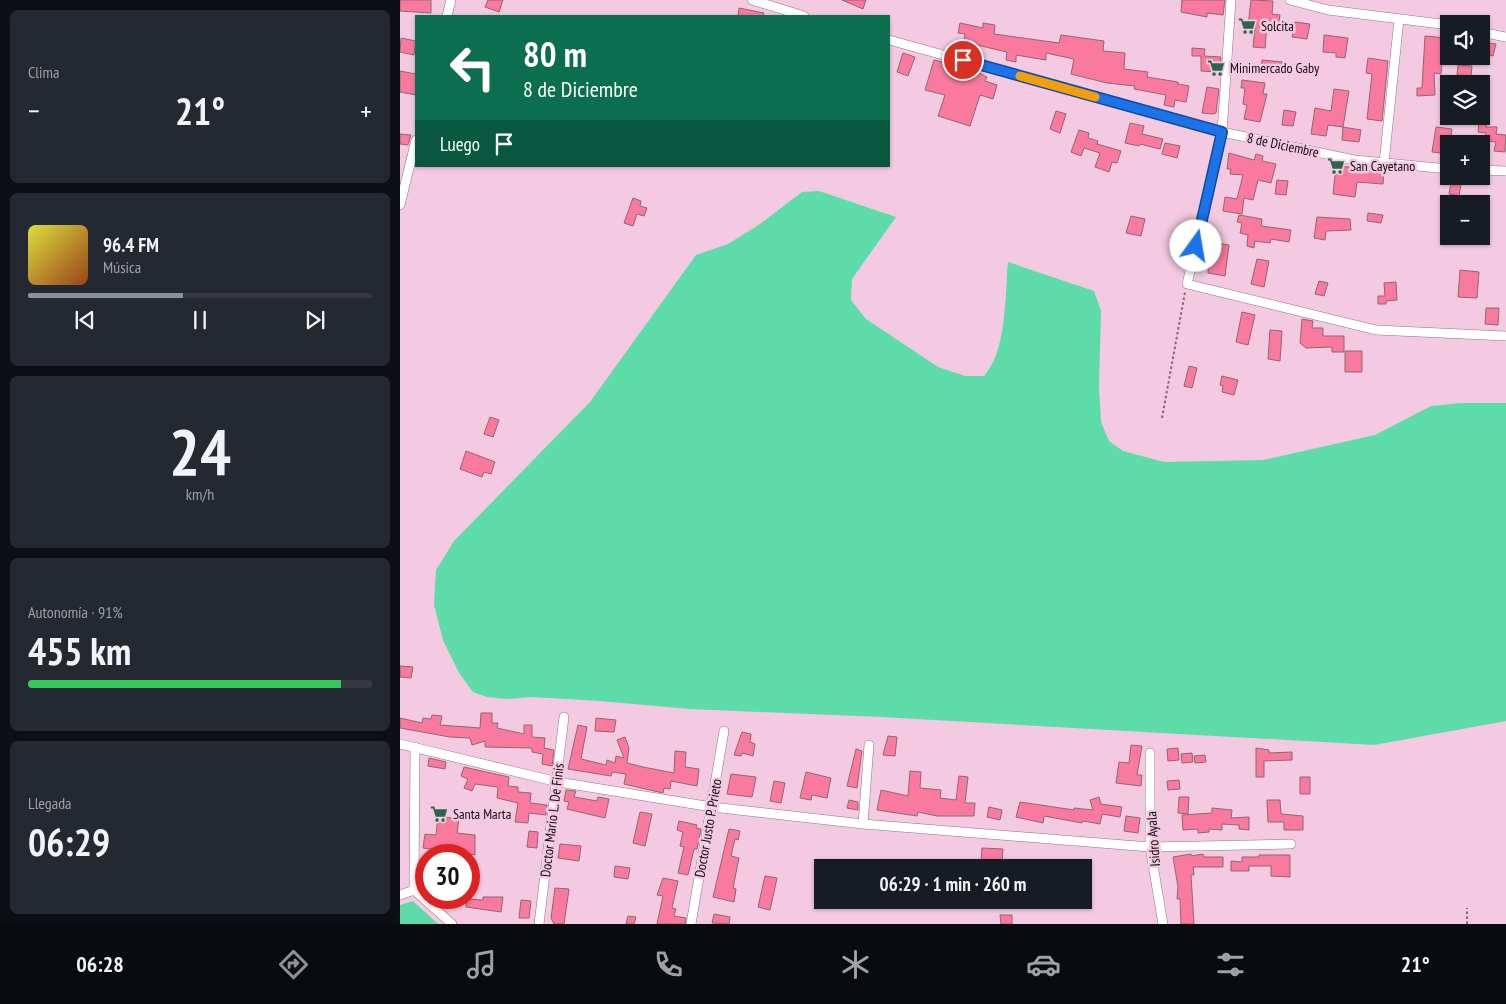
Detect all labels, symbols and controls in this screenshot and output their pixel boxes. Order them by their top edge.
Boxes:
map controls [1440,15,1490,245]
button: sound [1440,15,1490,65]
supermarket icon: Solcita [1237,16,1257,36]
place label: Solcita [1261,17,1294,35]
text: 80 m [523,31,587,77]
icon: left [440,35,505,100]
pin [942,39,984,81]
icon: arrive [949,46,977,74]
supermarket icon: Minimercado Gaby [1206,58,1226,78]
place label: Minimercado Gaby [1230,59,1320,77]
text: Clima [28,62,59,82]
text: 8 de Diciembre [523,75,638,103]
button: layers [1440,75,1490,125]
text: 21° [175,86,225,135]
text: − [28,92,40,129]
text: + [360,92,372,129]
street label: 8 de Diciembre [1245,129,1321,161]
icon: arrive [490,130,518,158]
text: Luego [440,132,480,156]
button: + [1440,135,1490,185]
supermarket icon: San Cayetano [1326,156,1346,176]
place label: San Cayetano [1350,157,1415,175]
button: − [1440,195,1490,245]
position arrow [1169,219,1221,271]
text: 96.4 FM [103,233,159,257]
text: Música [103,257,141,277]
icon: previous [71,306,99,334]
icon: pause [186,306,214,334]
icon: next [301,306,329,334]
text: 24 [169,409,231,493]
text: km/h [186,484,214,504]
text: Autonomía · 91% [28,602,123,622]
text: 455 km [28,626,131,675]
street label: Doctor Mario L. De Finis [536,762,568,878]
street label: Doctor Justo P. Prieto [690,777,726,879]
text: Llegada [28,793,72,813]
supermarket icon: Santa Marta [429,804,449,824]
place label: Santa Marta [453,805,511,823]
street label: Isidro Ayala [1142,811,1164,867]
text: 06:29 [28,817,110,866]
speed limit sign: 30 [415,844,480,909]
text: 06:29 · 1 min · 260 m [880,872,1026,896]
icon: directions [276,947,311,982]
icon: music [464,947,499,982]
icon: phone [651,947,686,982]
icon: climate [838,947,873,982]
icon: car [1026,947,1061,982]
icon: filters [1213,947,1248,982]
text: 06:28 [76,950,124,978]
text: 21° [1401,950,1430,978]

